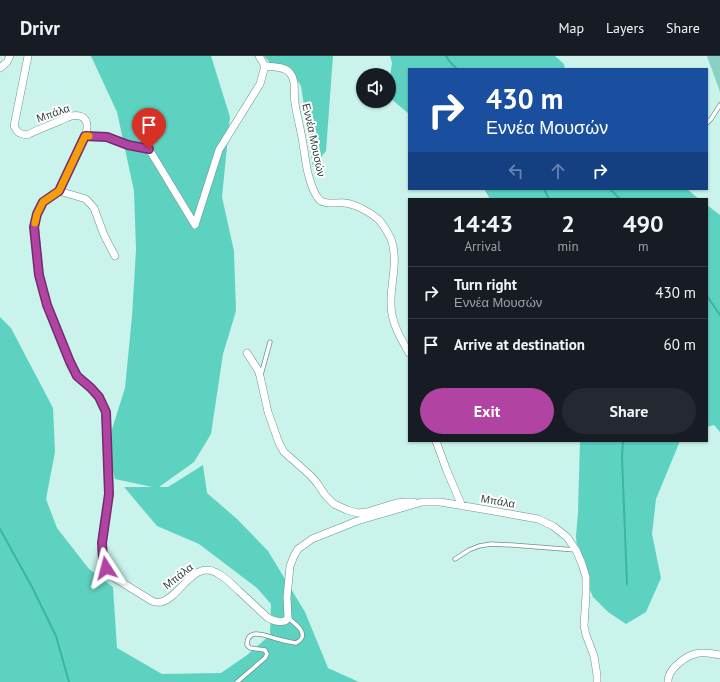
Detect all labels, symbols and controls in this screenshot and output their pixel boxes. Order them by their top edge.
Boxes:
text: Drivr [20,16,60,40]
text: Map [558,19,584,37]
text: Layers [606,19,644,37]
text: Share [666,19,700,37]
map controls [356,68,396,108]
button: sound [356,68,396,108]
text: 430 m [486,80,563,117]
icon: right [420,84,472,136]
street label: Μπάλα [34,101,72,125]
street label: Εννέα Μουσών [299,102,329,178]
pin [132,108,166,149]
icon: arrive [138,114,160,136]
text: Εννέα Μουσών [486,116,608,139]
icon: left [505,160,527,182]
icon: ahead [547,160,569,182]
icon: right [589,160,611,182]
text: 14:43 [452,208,513,239]
text: 2 [561,208,575,239]
text: 490 [623,208,664,239]
text: Arrival [465,238,501,255]
text: min [557,238,579,255]
text: m [638,238,649,255]
text: Turn right [454,275,517,294]
icon: right [420,282,442,304]
text: 430 m [655,283,696,302]
text: Εννέα Μουσών [454,294,542,311]
icon: arrive [420,334,442,356]
text: Arrive at destination [454,335,585,354]
text: 60 m [663,335,696,354]
button: Exit [420,388,554,434]
button: Share [562,388,696,434]
street label: Μπάλα [480,491,517,511]
position arrow [85,547,127,589]
street label: Μπάλα [160,559,196,592]

